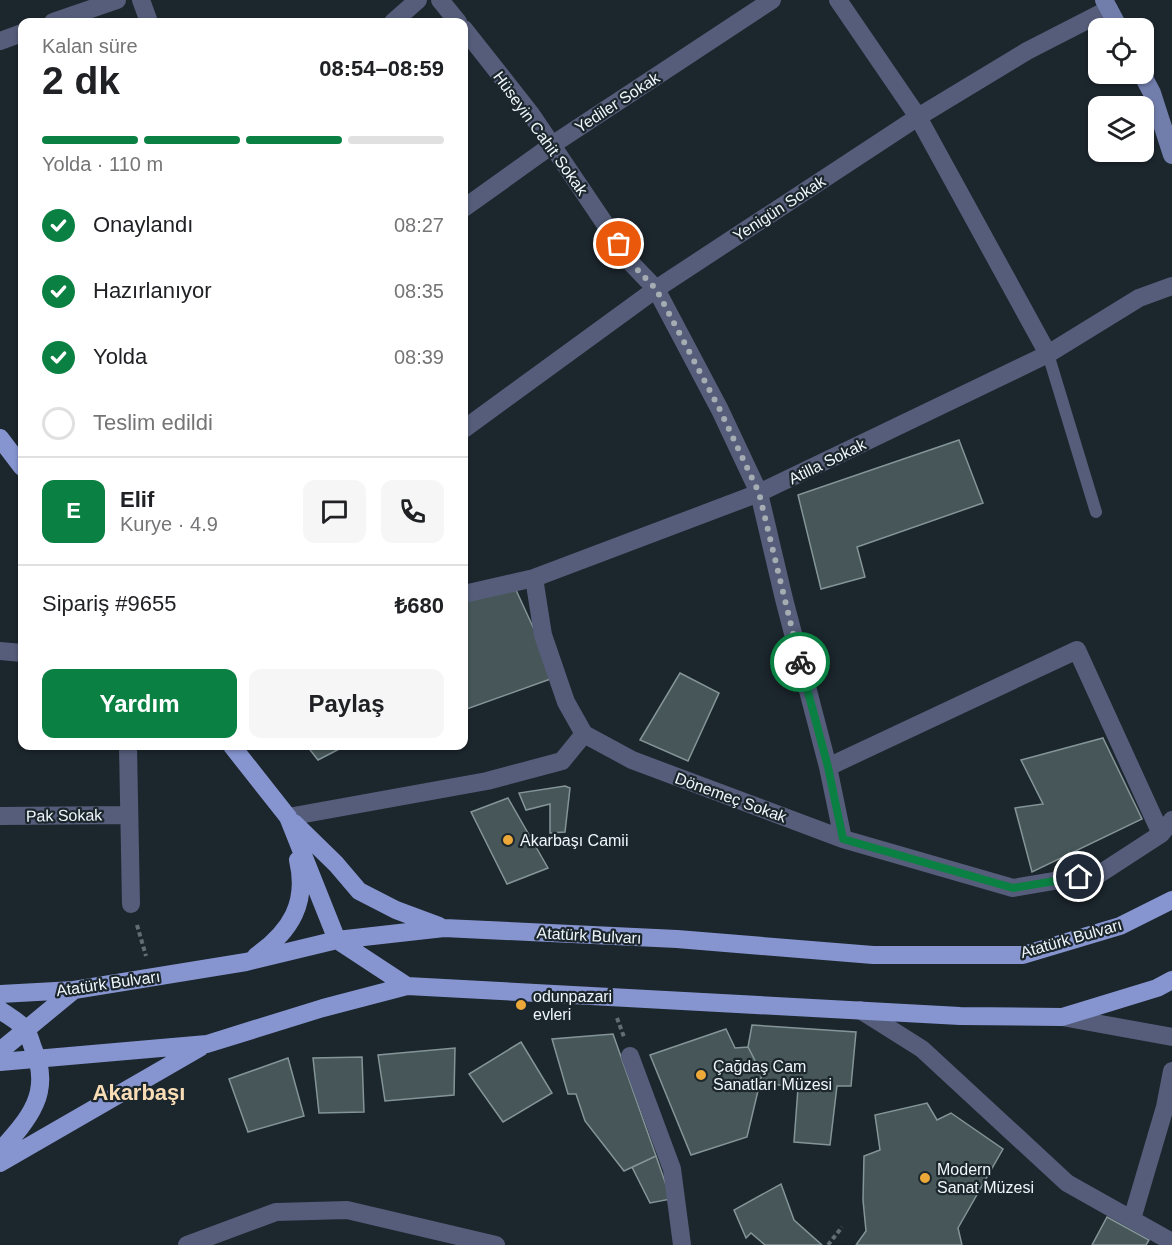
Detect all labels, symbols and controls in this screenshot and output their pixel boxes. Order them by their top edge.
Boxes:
map controls [1088,18,1154,162]
button: locate [1088,18,1154,84]
text: Kalan süre [42,35,138,57]
text: 08:54–08:59 [319,56,444,81]
text: 2 dk [42,59,120,102]
street label: Hüseyin Cahit Sokak [490,68,592,199]
street label: Yediler Sokak [572,68,664,136]
button: layers [1088,96,1154,162]
text: Yolda · 110 m [42,153,163,175]
street label: Yenigün Sokak [730,172,829,244]
icon: check [42,209,75,242]
text: Onaylandı [93,212,193,237]
text: 08:27 [394,214,444,236]
pin [593,218,644,269]
icon: bag [602,227,635,260]
icon: check [42,275,75,308]
text: Hazırlanıyor [93,278,212,303]
text: 08:35 [394,280,444,302]
icon: check [42,341,75,374]
text: Yolda [93,344,147,369]
text: 08:39 [394,346,444,368]
text: Teslim edildi [93,410,213,435]
street label: Atilla Sokak [786,435,869,487]
button: chat [303,480,366,543]
button: phone [381,480,444,543]
text: Elif [120,487,154,512]
text: E [66,498,81,523]
text: Kurye · 4.9 [120,513,218,535]
text: Sipariş #9655 [42,591,177,616]
text: ₺680 [395,593,444,618]
courier [770,632,830,692]
icon: bike [784,646,817,679]
button: Yardım [42,669,237,738]
button: Paylaş [249,669,444,738]
street label: Dönemeç Sokak [673,769,790,826]
street label: Pak Sokak [26,806,103,825]
place label: Akarbaşı Camii [520,832,628,849]
marker: Akarbaşı Camii [501,833,515,847]
pin [1053,851,1104,902]
icon: home [1062,860,1095,893]
street label: Atatürk Bulvarı [1018,916,1124,961]
street label: Atatürk Bulvarı [536,924,642,947]
street label: Atatürk Bulvarı [55,968,161,999]
place label: odunpazari evleri [533,988,612,1023]
marker: odunpazari evleri [514,998,528,1012]
place label: Çağdaş Cam Sanatları Müzesi [713,1058,832,1093]
marker: Çağdaş Cam Sanatları Müzesi [694,1068,708,1082]
district label: Akarbaşı [93,1080,185,1105]
place label: Modern Sanat Müzesi [937,1161,1034,1196]
marker: Modern Sanat Müzesi [918,1171,932,1185]

